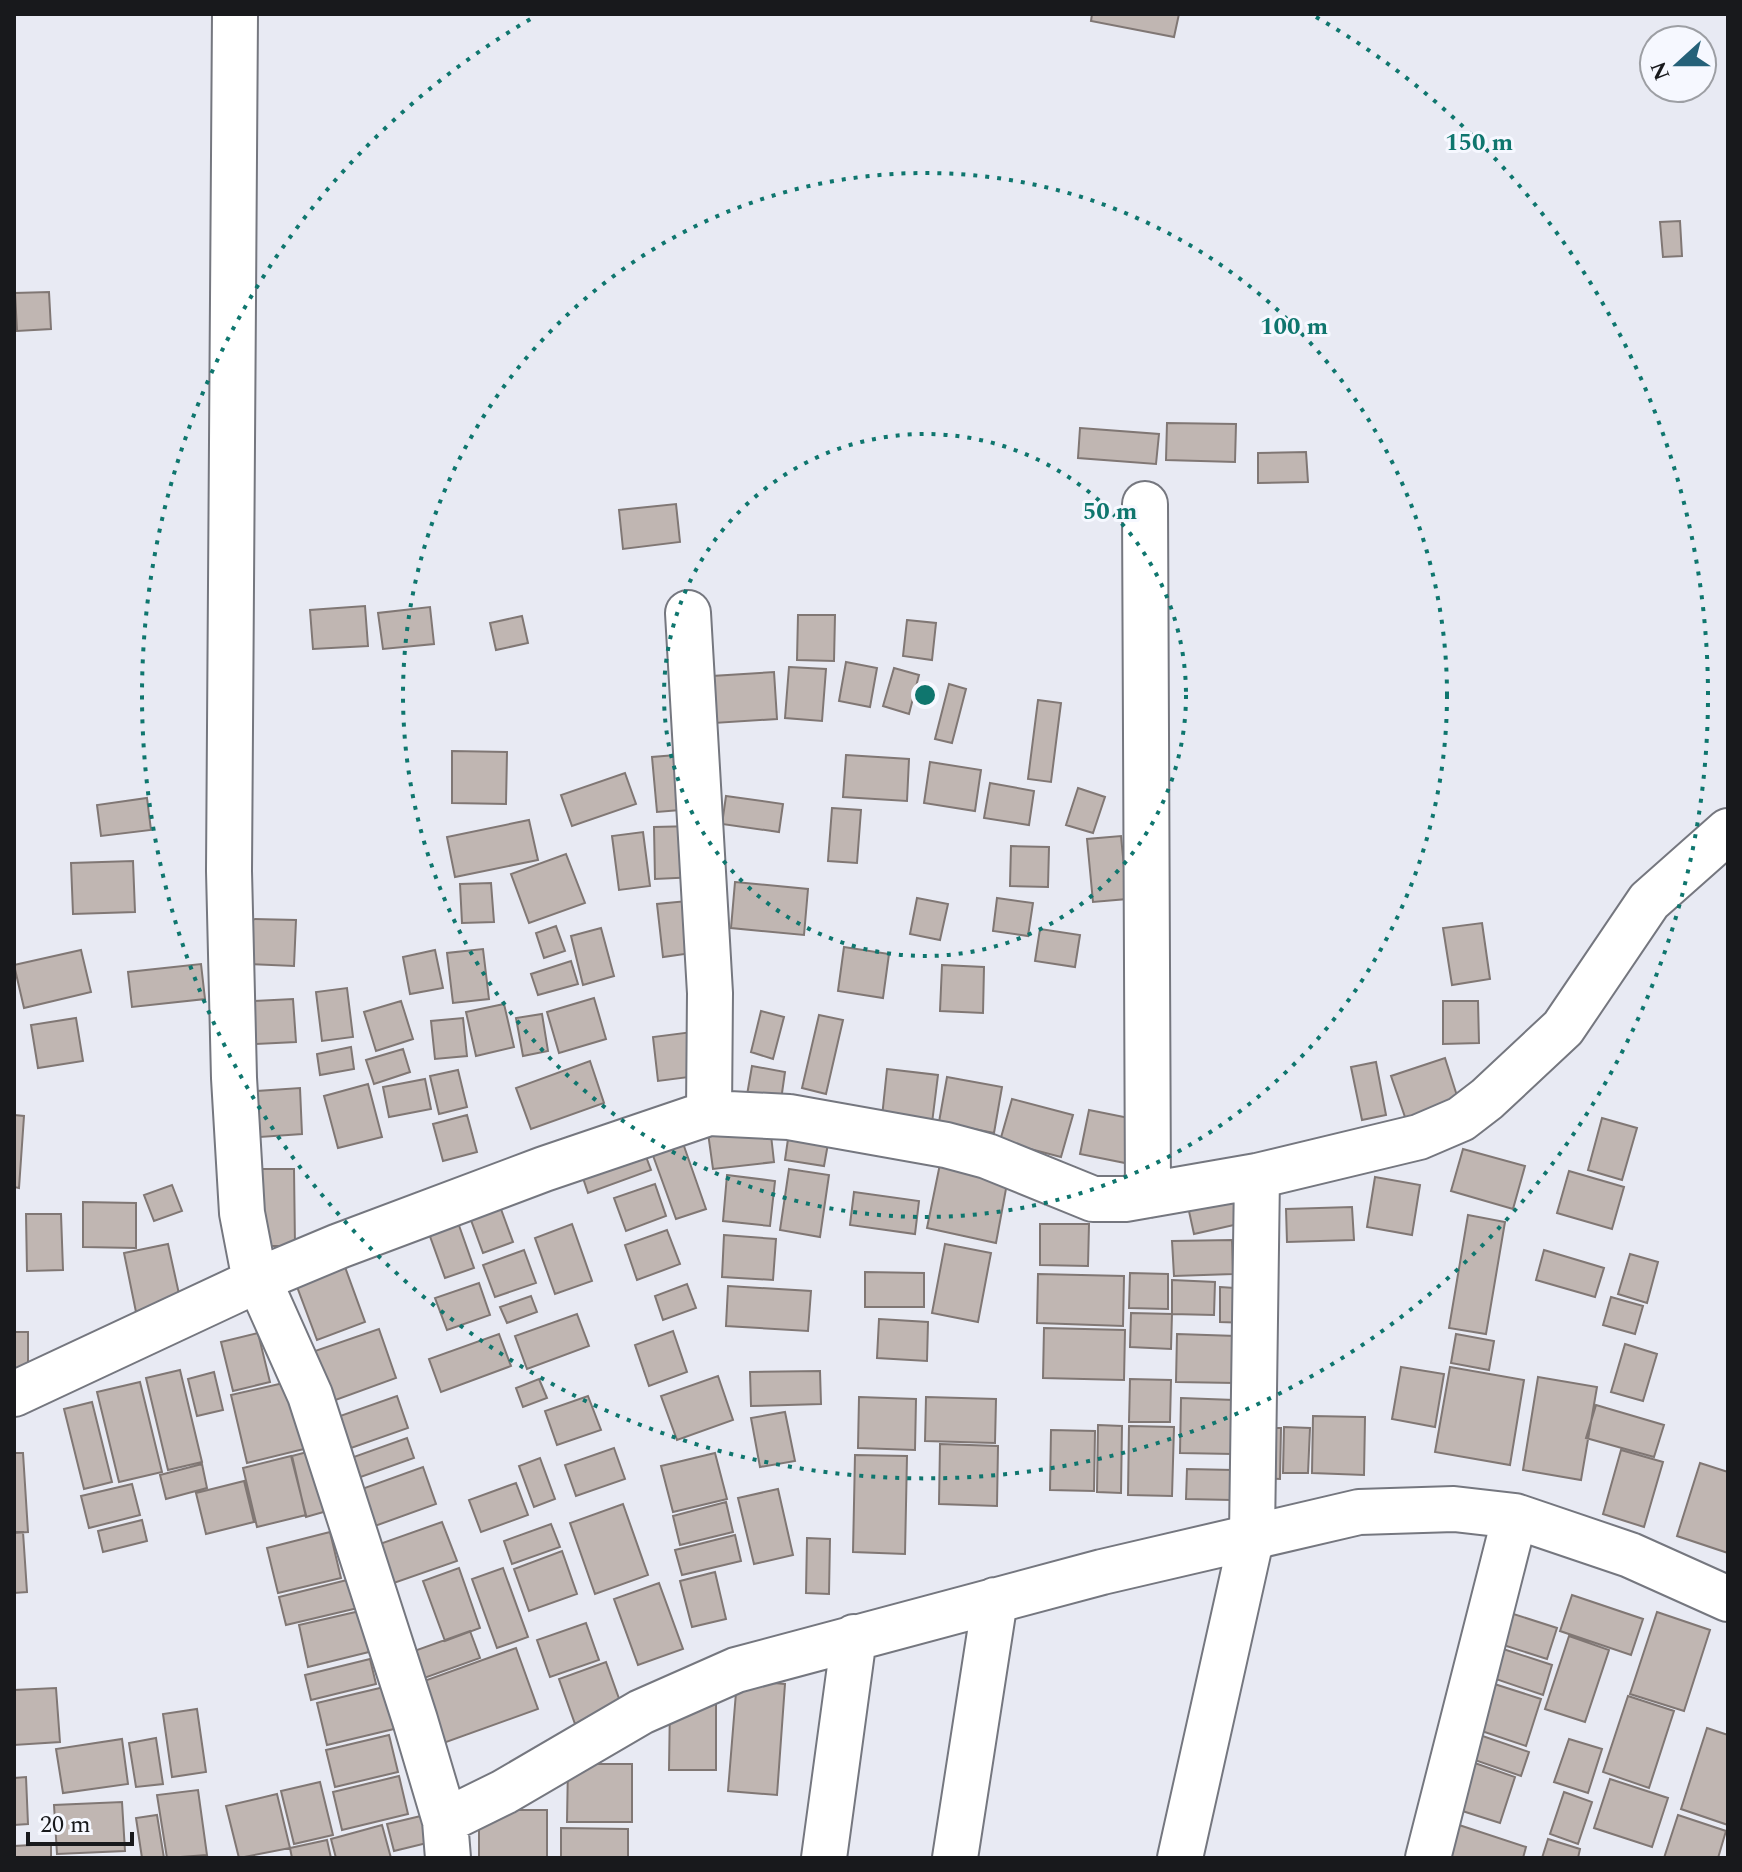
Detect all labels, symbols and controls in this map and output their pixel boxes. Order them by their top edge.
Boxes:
north arrow [1638,24,1718,104]
text: N [1642,56,1679,85]
text: 150 m [1445,125,1513,161]
text: 100 m [1260,309,1328,345]
text: 50 m [1083,494,1138,530]
centre of rings [911,681,939,709]
scale bar [28,1796,132,1846]
text: 20 m [40,1807,91,1843]

